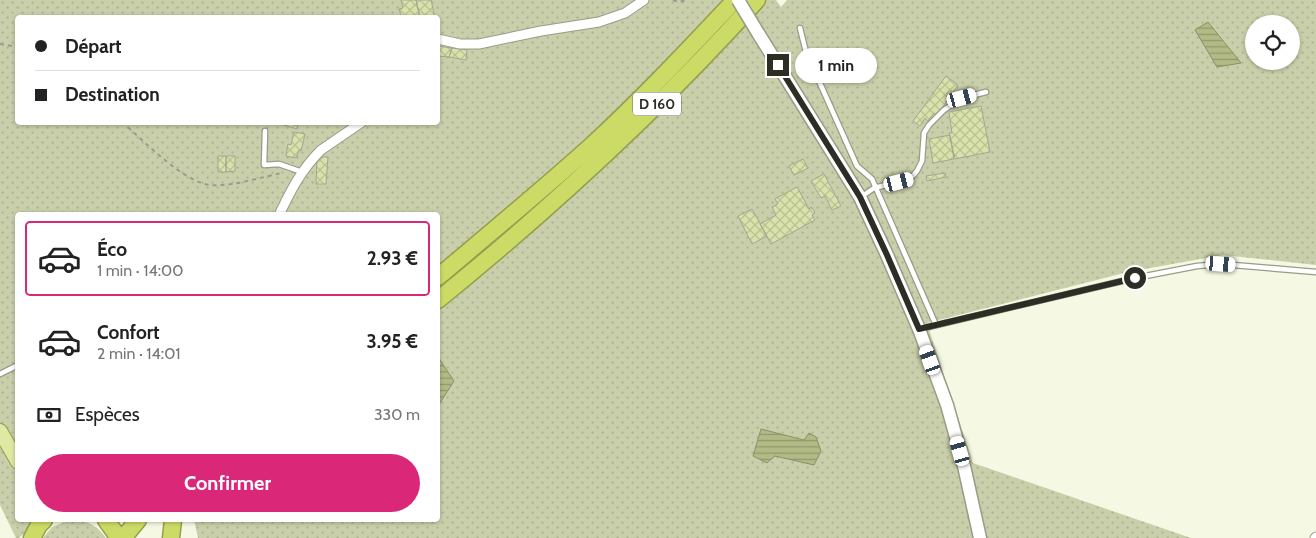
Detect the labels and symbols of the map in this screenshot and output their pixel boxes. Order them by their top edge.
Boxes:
callout: 1 min [796,48,878,82]
route end [767,54,789,76]
car [945,87,978,109]
road number: D 160 [633,92,681,116]
car [882,171,915,193]
car [1205,255,1236,273]
route start [1124,267,1146,289]
car [917,343,942,377]
car [948,435,971,467]

